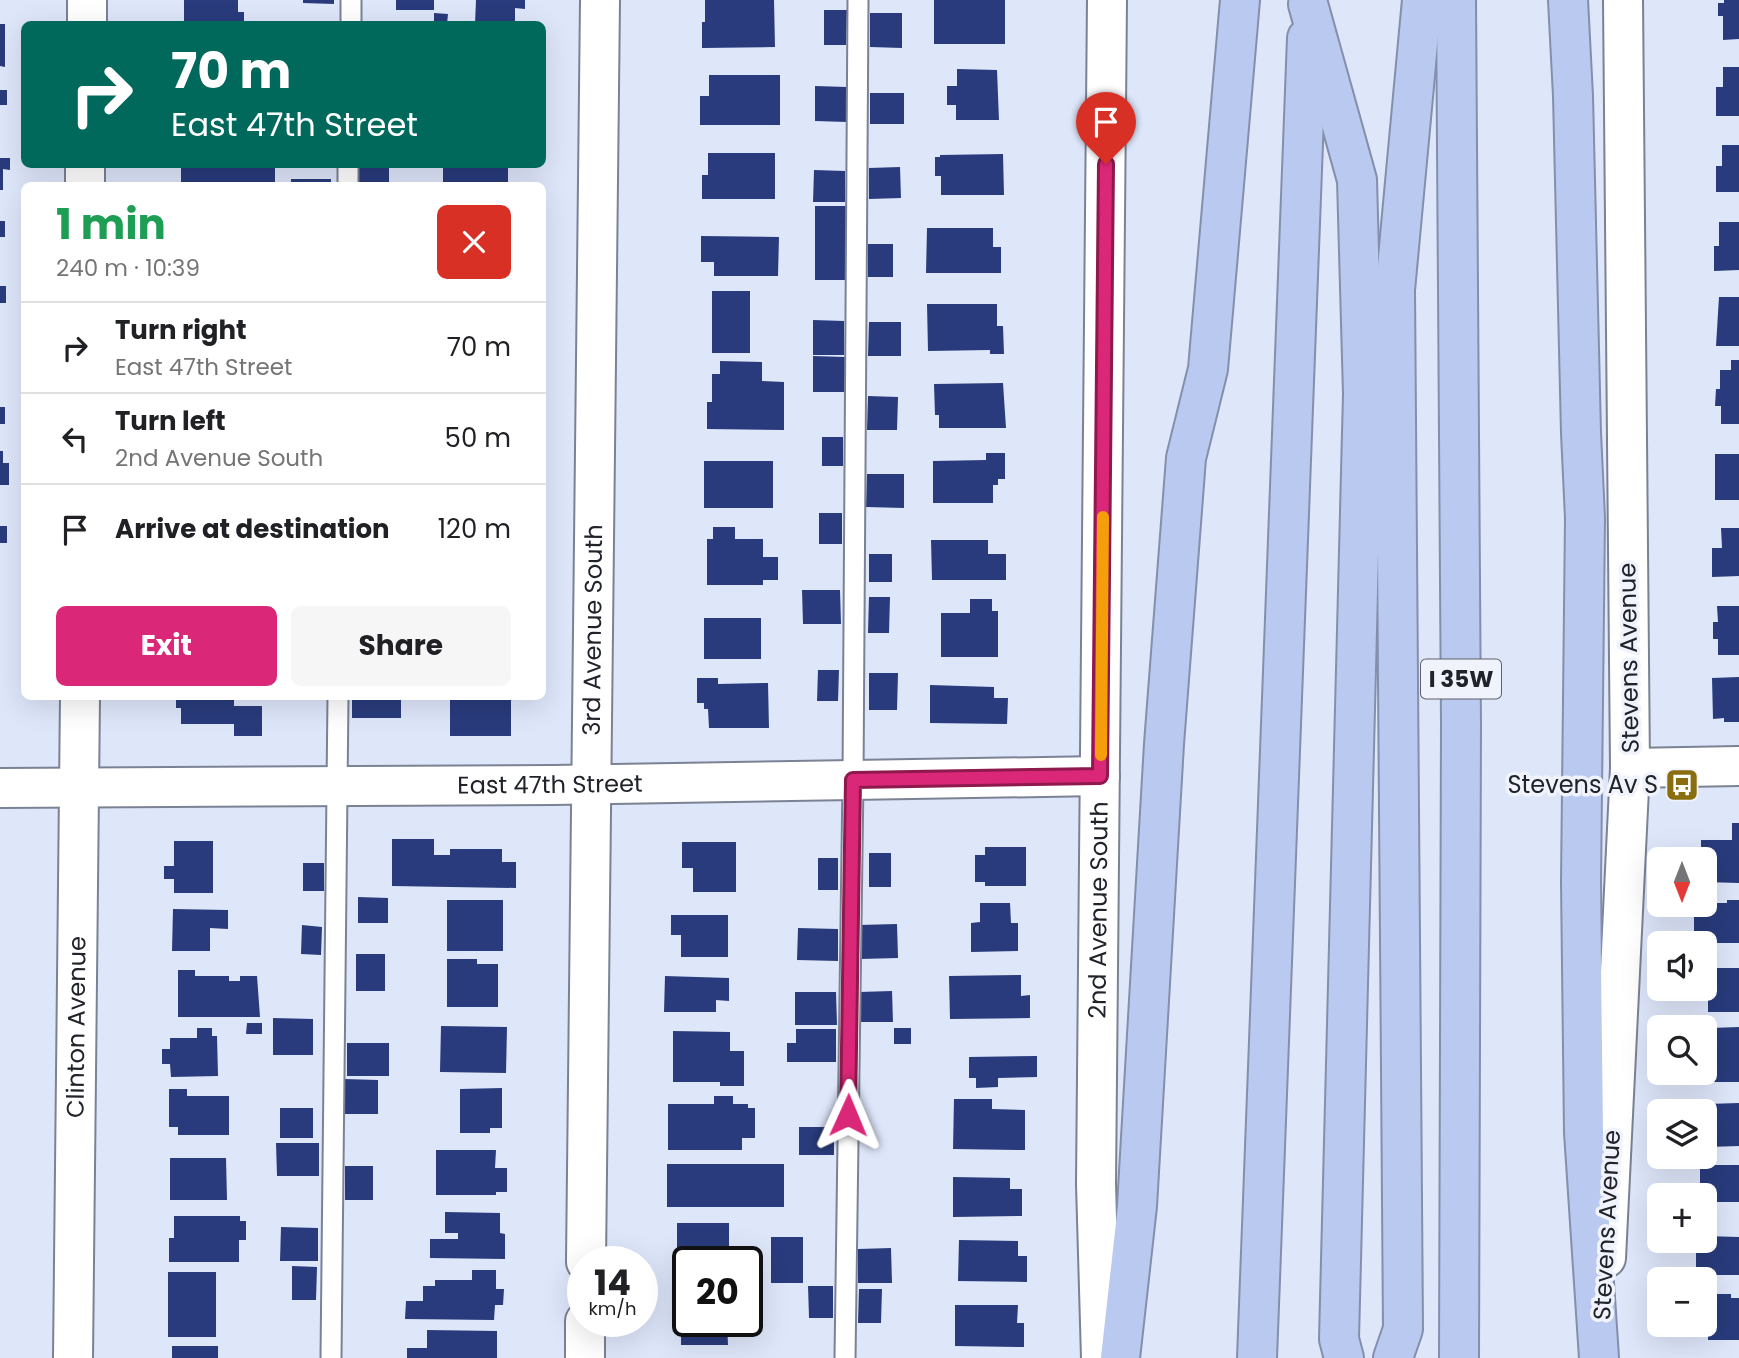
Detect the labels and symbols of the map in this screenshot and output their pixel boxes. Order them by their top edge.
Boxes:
pin [1076,92,1136,164]
street label: 3rd Avenue South [575,524,610,736]
street label: Stevens Avenue [1610,563,1647,754]
road number: I 35W [1421,660,1501,698]
bus stop icon: Stevens Av S [1663,766,1701,804]
street label: East 47th Street [457,767,643,802]
place label: Stevens Av S [1508,768,1658,801]
street label: 2nd Avenue South [1081,801,1116,1019]
north arrow [1647,847,1717,917]
street label: Clinton Avenue [59,936,93,1118]
position arrow [811,1078,885,1152]
street label: Stevens Avenue [1585,1129,1628,1321]
speed limit sign: 20 [672,1246,763,1337]

